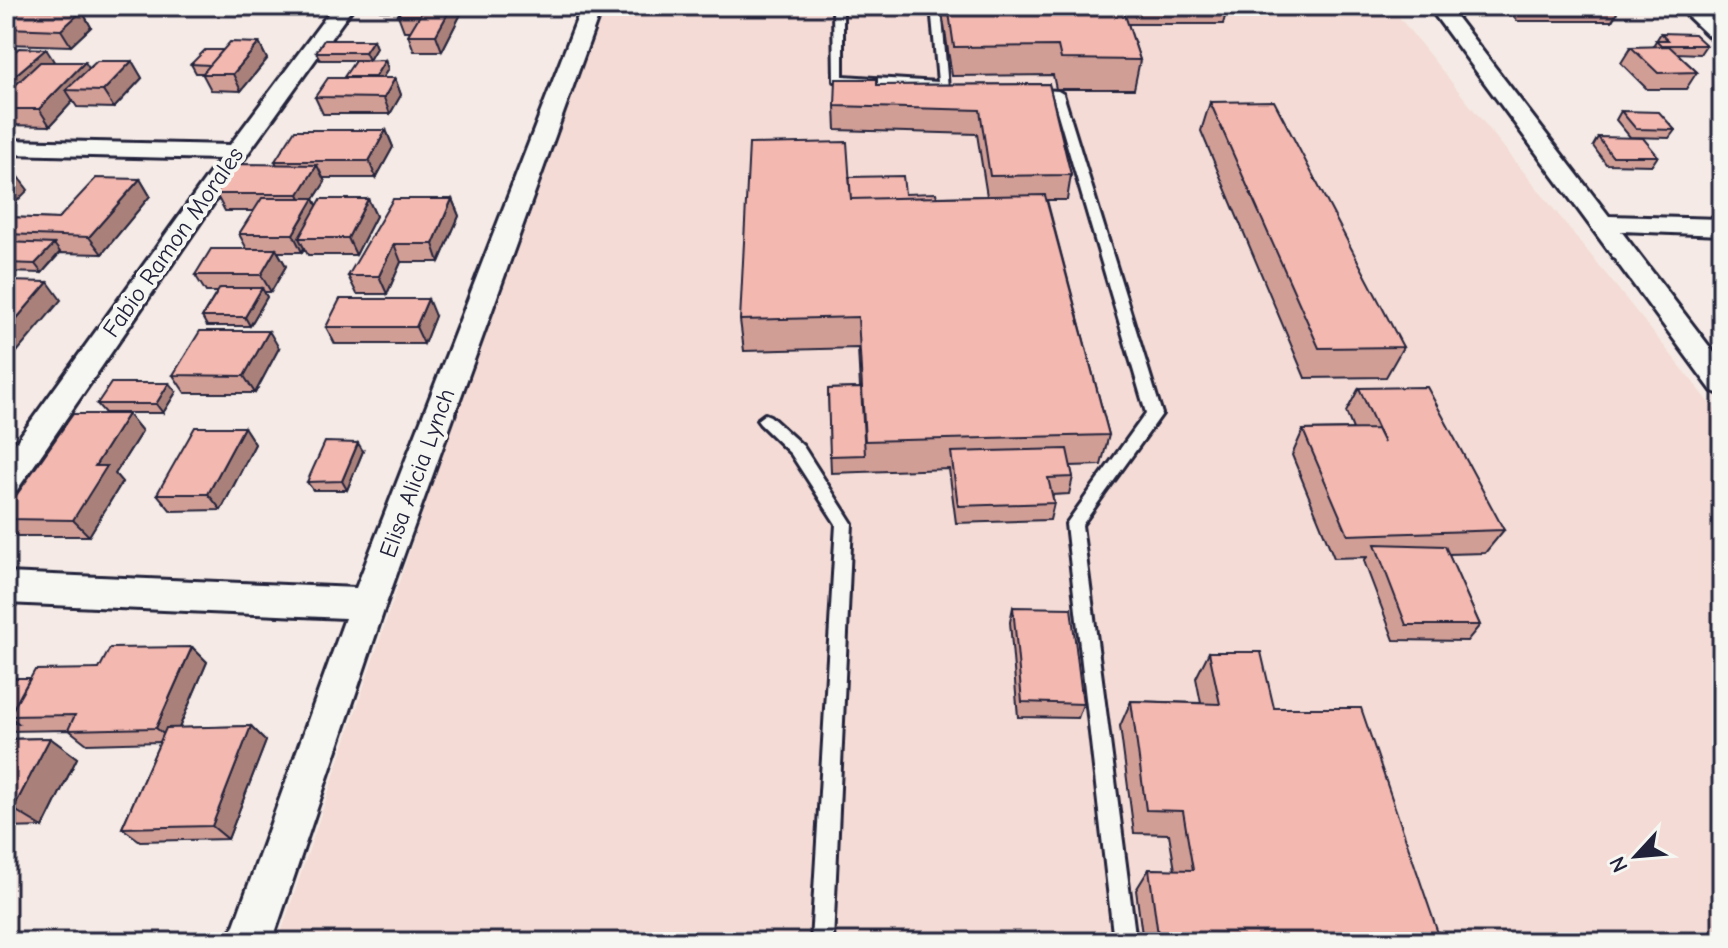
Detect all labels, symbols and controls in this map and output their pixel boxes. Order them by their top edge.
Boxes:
street label: Fabio Ramon Morales [97,142,249,342]
street label: Elisa Alicia Lynch [373,385,461,561]
north arrow [1596,816,1676,896]
text: N [1604,852,1634,876]

